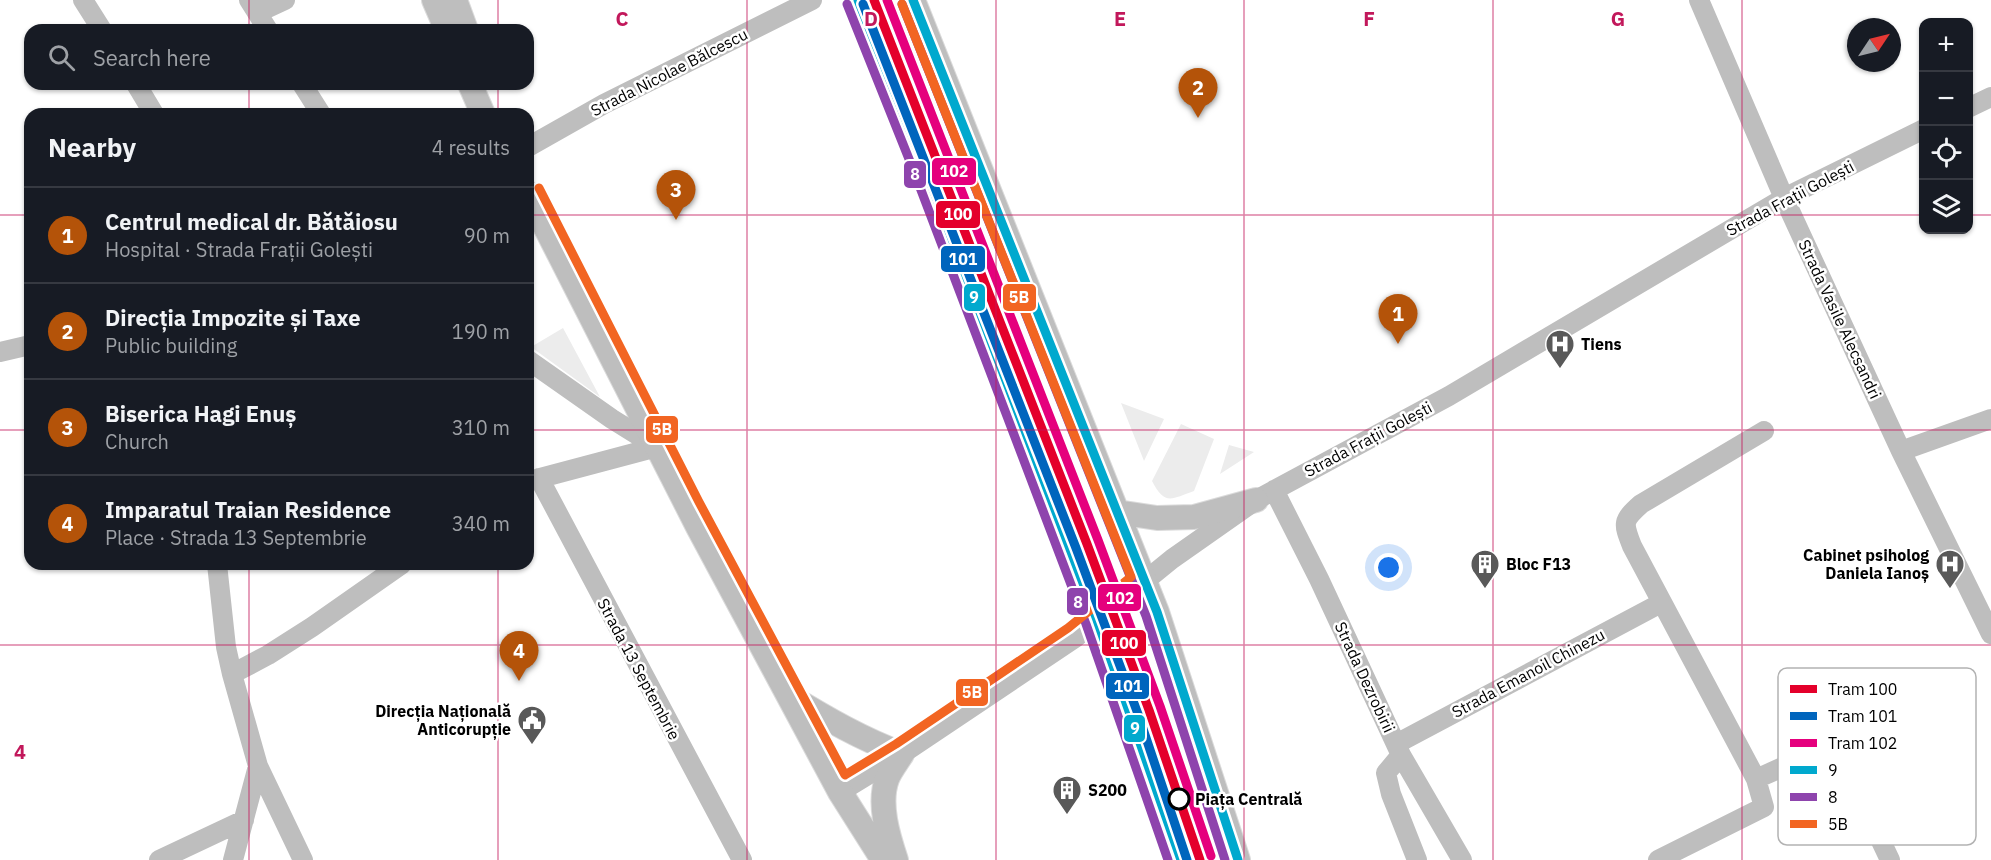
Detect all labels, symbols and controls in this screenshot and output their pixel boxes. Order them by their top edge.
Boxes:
text: C [615,5,629,32]
text: D [864,5,878,32]
text: E [1114,5,1126,32]
text: F [1363,5,1375,32]
text: G [1611,5,1625,32]
north arrow [1847,18,1901,72]
map controls [1919,18,1973,234]
button: + [1919,18,1973,72]
search box [24,24,534,90]
street label: Strada Nicolae Bălcescu [587,24,751,120]
icon: search [45,41,78,74]
text: Search here [93,43,211,72]
pin: 2 [1178,68,1218,118]
button: − [1919,72,1973,126]
button: locate [1919,126,1973,180]
text: Nearby [48,130,136,164]
text: 4 results [432,134,510,161]
street label: Strada Frații Golești [1723,156,1858,241]
line badge: 102 [931,157,977,186]
line badge: 8 [903,160,927,189]
text: 102 [940,161,968,181]
text: 8 [910,164,920,184]
pin: 3 [656,170,696,220]
button: layers [1919,180,1973,234]
line badge: 100 [935,200,981,229]
text: 100 [944,204,973,224]
text: Centrul medical dr. Bătăiosu [105,207,398,236]
text: 1 [62,222,74,249]
text: 90 m [464,222,510,249]
text: Hospital · Strada Frații Golești [105,236,373,263]
street label: Strada Vasile Alecsandri [1794,236,1886,402]
line badge: 101 [940,245,986,273]
text: 101 [949,249,978,269]
line badge: 9 [963,283,986,312]
line badge: 5B [1002,283,1037,312]
text: 9 [969,287,979,307]
text: 5B [1009,287,1029,307]
pin: 1 [1378,294,1418,344]
text: Direcția Impozite și Taxe [105,303,361,332]
text: 2 [62,318,74,345]
text: 190 m [452,318,510,345]
hospital icon: Tiens [1544,328,1576,370]
text: Public building [105,332,237,359]
place label: Tiens [1581,334,1622,354]
street label: Strada Frații Golești [1301,397,1436,482]
text: Biserica Hagi Enuș [105,399,296,428]
text: 3 [62,414,74,441]
text: 310 m [452,414,510,441]
line badge: 5B [645,415,679,444]
text: 5B [652,419,672,439]
text: Church [105,428,169,455]
text: Imparatul Traian Residence [105,495,391,524]
text: 4 [62,510,74,537]
text: 340 m [452,510,510,537]
text: Place · Strada 13 Septembrie [105,524,367,551]
place label: Cabinet psiholog Daniela Ianoș [1803,545,1929,583]
building icon: Bloc F13 [1469,548,1501,590]
hospital icon: Cabinet psiholog Daniela Ianoș [1934,548,1966,590]
your location [1374,553,1403,582]
place label: Bloc F13 [1506,554,1571,574]
line badge: 102 [1097,583,1142,612]
line badge: 8 [1066,587,1089,616]
text: 102 [1106,588,1134,608]
text: 8 [1073,592,1083,612]
street label: Strada 13 Septembrie [593,595,685,743]
street label: Strada Dezrobirii [1331,619,1399,735]
street label: Strada Emanoil Chinezu [1448,624,1608,722]
line badge: 100 [1101,629,1147,657]
pin: 4 [500,632,538,681]
text: 100 [1110,633,1139,653]
legend [1778,668,1976,845]
line badge: 101 [1105,672,1150,700]
text: 101 [1114,676,1143,696]
line badge: 5B [955,678,989,707]
text: Tram 100 [1828,679,1897,699]
text: 5B [962,682,982,702]
place label: Direcția Națională Anticorupție [375,701,511,740]
public building icon: Direcția Națională Anticorupție [516,704,548,746]
text: Tram 101 [1828,706,1897,726]
line badge: 9 [1123,714,1146,743]
text: 9 [1130,718,1140,738]
text: Tram 102 [1828,733,1897,753]
text: 4 [14,738,26,765]
text: 9 [1828,760,1838,780]
building icon: S200 [1051,774,1083,816]
place label: S200 [1088,780,1127,800]
text: 8 [1828,787,1838,807]
marker: Piața Centrală [1168,788,1190,810]
place label: Piața Centrală [1195,789,1302,810]
text: 5B [1828,814,1848,834]

